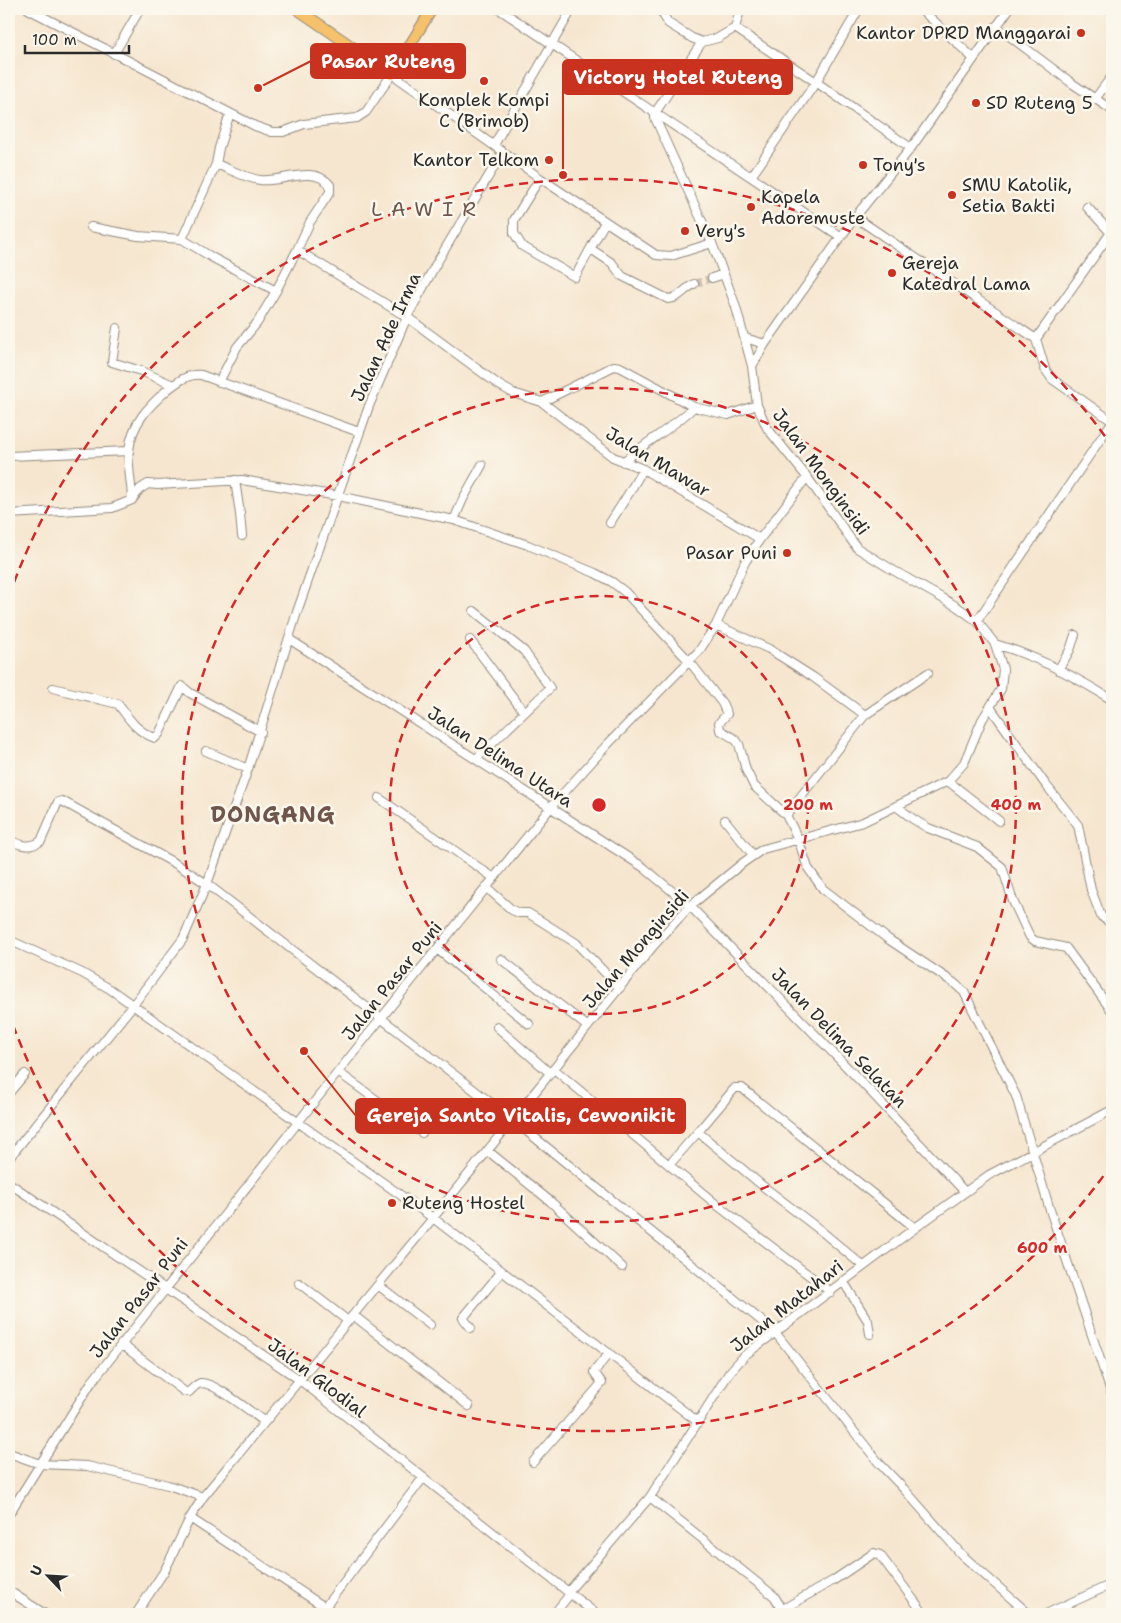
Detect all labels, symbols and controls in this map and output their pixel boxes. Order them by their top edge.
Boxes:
place label: Kantor DPRD Manggarai [856,21,1071,45]
scale bar [25,22,129,54]
marker: Kantor DPRD Manggarai [1075,27,1087,39]
text: 100 m [32,30,77,50]
callout: Pasar Ruteng [311,44,465,78]
text: Pasar Ruteng [321,49,455,74]
callout: Victory Hotel Ruteng [563,60,792,94]
text: Victory Hotel Ruteng [574,65,782,90]
marker: Komplek Kompi C (Brimob) [478,75,490,87]
place label: Komplek Kompi C (Brimob) [418,88,550,133]
place label: SD Ruteng 5 [986,91,1093,115]
marker: SD Ruteng 5 [970,97,982,109]
place label: Kantor Telkom [413,148,539,172]
place label: Tony's [873,153,926,177]
marker: Kantor Telkom [543,154,555,166]
marker: Tony's [857,159,869,171]
place label: SMU Katolik, Setia Bakti [962,173,1072,218]
place label: Kapela Adoremuste [761,185,865,230]
marker: SMU Katolik, Setia Bakti [946,189,958,201]
district label: L A W I R [371,196,477,222]
marker: Kapela Adoremuste [745,201,757,213]
place label: Very's [695,219,746,243]
marker: Very's [679,225,691,237]
place label: Gereja Katedral Lama [902,251,1030,296]
marker: Gereja Katedral Lama [886,267,898,279]
street label: Jalan Ade Irma [346,268,426,406]
street label: Jalan Monginsidi [767,404,875,540]
street label: Jalan Mawar [601,421,715,503]
place label: Pasar Puni [686,541,777,565]
marker: Pasar Puni [781,547,793,559]
street label: Jalan Delima Utara [423,701,577,813]
text: 200 m [783,795,833,815]
text: 400 m [991,795,1041,815]
centre of rings [590,796,608,814]
district label: DONGANG [210,800,336,829]
street label: Jalan Monginsidi [577,884,695,1014]
street label: Jalan Pasar Puni [336,916,448,1046]
street label: Jalan Delima Selatan [766,963,912,1113]
callout: Gereja Santo Vitalis, Cewonikit [356,1099,685,1133]
text: Gereja Santo Vitalis, Cewonikit [367,1103,675,1128]
place label: Ruteng Hostel [402,1191,525,1215]
marker: Ruteng Hostel [386,1197,398,1209]
street label: Jalan Pasar Puni [84,1233,194,1363]
text: 600 m [1017,1238,1067,1258]
street label: Jalan Matahari [726,1254,848,1358]
street label: Jalan Glodial [263,1333,372,1423]
north arrow [22,1550,72,1600]
text: U [26,1562,46,1579]

